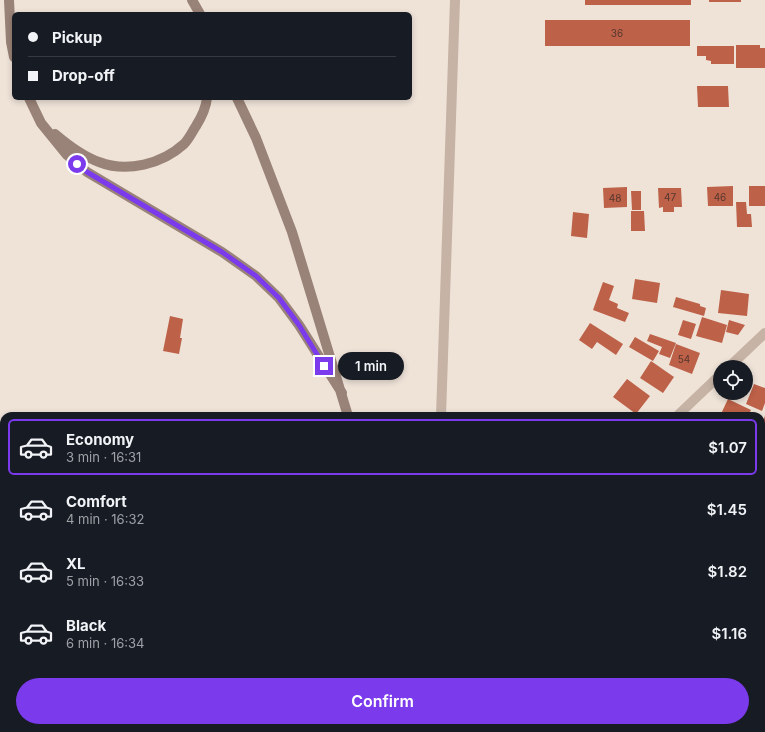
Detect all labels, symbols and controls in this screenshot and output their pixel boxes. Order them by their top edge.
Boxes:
house number: 36 [611,27,623,39]
text: Pickup [52,28,102,47]
text: Drop-off [52,66,115,85]
route start [68,155,86,173]
house number: 47 [664,191,676,203]
house number: 46 [714,191,726,203]
house number: 48 [609,192,621,204]
callout: 1 min [338,352,404,380]
house number: 54 [678,353,690,365]
route end [315,357,333,375]
text: 1 min [355,358,387,374]
map controls [713,360,753,400]
button: locate [713,360,753,400]
icon: car [18,429,54,465]
text: Economy [66,430,134,449]
text: $1.07 [708,438,747,457]
text: 3 min · 16:31 [66,449,141,465]
icon: car [18,491,54,527]
text: Comfort [66,492,127,511]
text: $1.45 [707,500,747,519]
text: 4 min · 16:32 [66,511,144,527]
icon: car [18,553,54,589]
text: XL [66,554,86,573]
text: $1.82 [708,562,747,581]
text: 5 min · 16:33 [66,573,144,589]
icon: car [18,615,54,651]
text: Black [66,616,106,635]
text: $1.16 [712,624,747,643]
text: 6 min · 16:34 [66,635,145,651]
button: Confirm [16,678,749,724]

